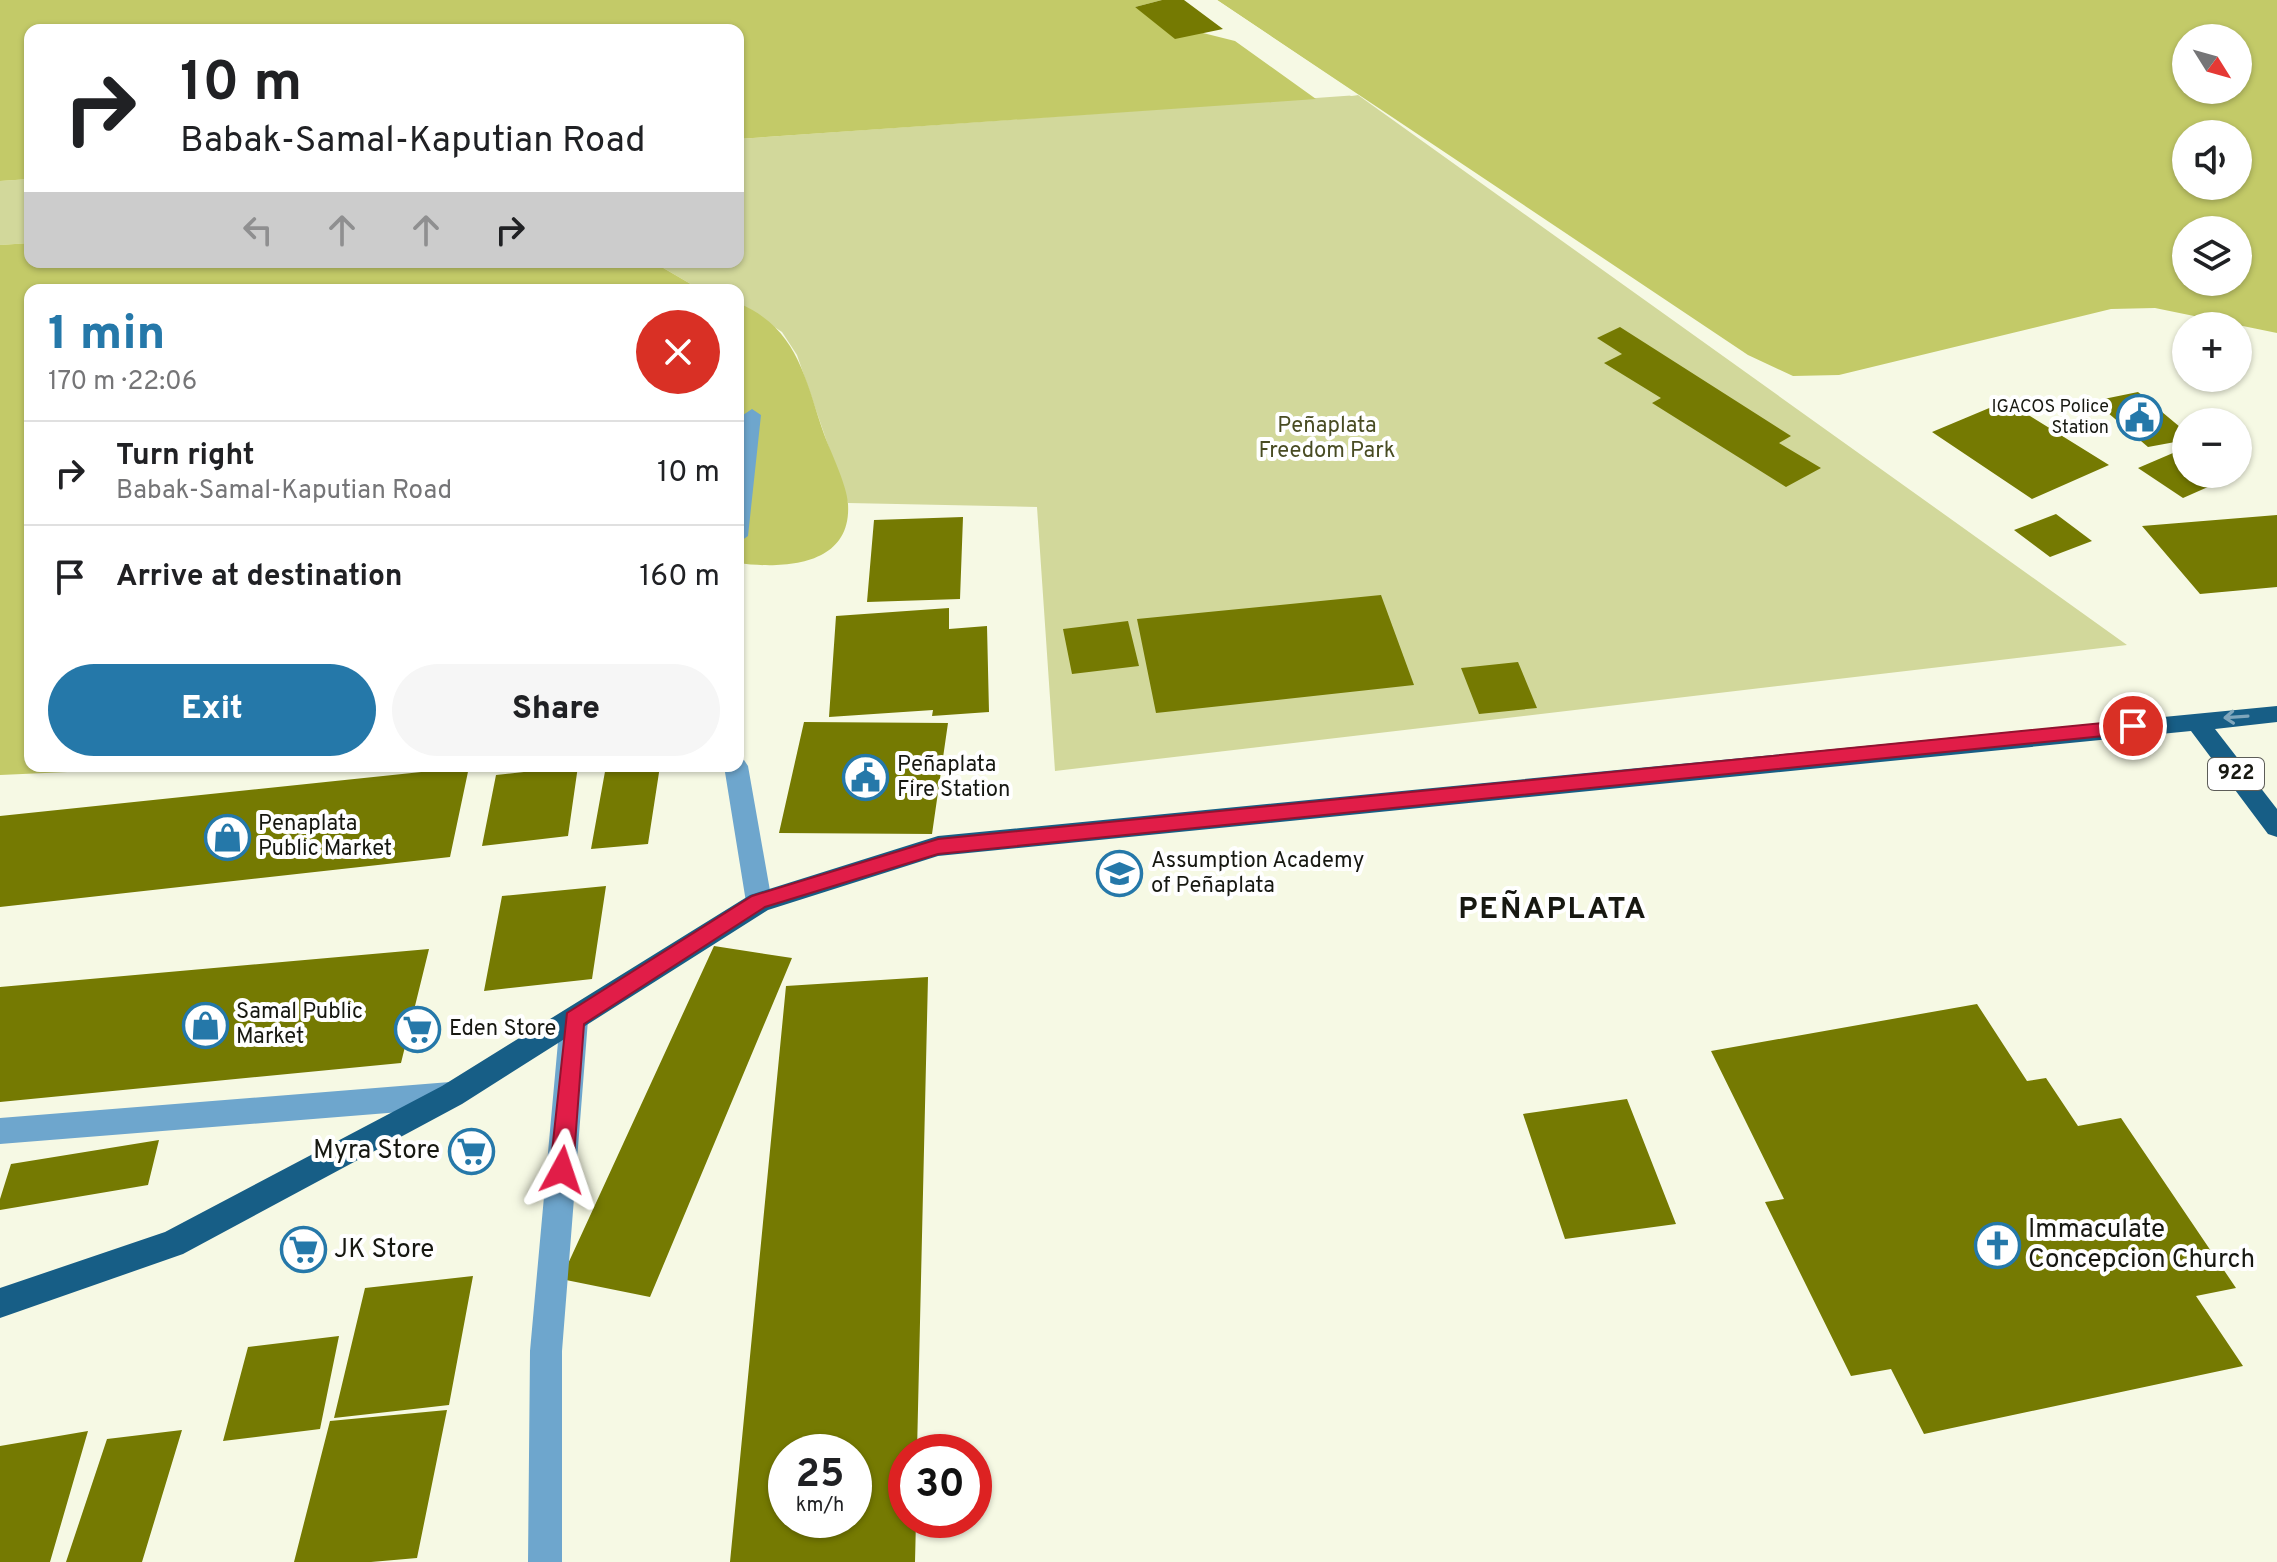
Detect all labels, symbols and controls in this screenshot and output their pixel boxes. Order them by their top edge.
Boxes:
north arrow [2172,24,2252,104]
map controls [2172,24,2252,488]
text: 10 m [180,50,302,120]
icon: right [48,56,152,160]
text: Babak-Samal-Kaputian Road [180,119,645,165]
button: sound [2172,120,2252,200]
icon: left [236,208,280,252]
icon: ahead [320,208,364,252]
icon: ahead [404,208,448,252]
icon: right [488,208,532,252]
button: layers [2172,216,2252,296]
text: 1 min [48,306,165,366]
button: close [636,310,720,394]
button: + [2172,312,2252,392]
text: 170 m · 22:06 [48,366,197,399]
public building icon: IGACOS Police Station [2116,393,2164,441]
place label: IGACOS Police Station [1991,396,2109,440]
button: − [2172,408,2252,488]
park label: Peñaplata Freedom Park [1259,413,1395,465]
text: Turn right [116,438,254,475]
icon: right [48,451,92,495]
text: 10 m [657,455,720,492]
text: Babak-Samal-Kaputian Road [116,475,452,508]
icon: arrive [48,555,92,599]
text: Arrive at destination [116,559,402,596]
text: 160 m [639,559,720,596]
button: Exit [48,664,376,756]
button: Share [392,664,720,756]
pin [2099,692,2167,760]
icon: arrive [2111,704,2155,748]
one-way arrow [2223,710,2250,725]
place label: Peñaplata Fire Station [897,752,1010,804]
public building icon: Peñaplata Fire Station [842,754,890,802]
road number: 922 [2208,758,2264,790]
place label: Penaplata Public Market [258,811,392,863]
shop icon: Penaplata Public Market [203,813,251,861]
place label: Assumption Academy of Peñaplata [1151,848,1364,900]
school or university icon: Assumption Academy of Peñaplata [1096,850,1144,898]
district label: PEÑAPLATA [1458,890,1648,929]
place label: Samal Public Market [236,999,363,1051]
shop icon: Samal Public Market [181,1001,229,1049]
supermarket icon: Eden Store [394,1005,442,1053]
place label: Eden Store [449,1016,556,1043]
supermarket icon: Myra Store [447,1127,495,1175]
position arrow [520,1128,604,1212]
place label: Myra Store [313,1135,440,1168]
place label: Immaculate Concepcion Church [2028,1214,2255,1277]
church icon: Immaculate Concepcion Church [1973,1221,2021,1269]
supermarket icon: JK Store [279,1226,327,1274]
place label: JK Store [334,1234,434,1267]
speed limit sign: 30 [888,1434,992,1538]
text: 25 [796,1451,844,1501]
text: km/h [796,1493,844,1519]

